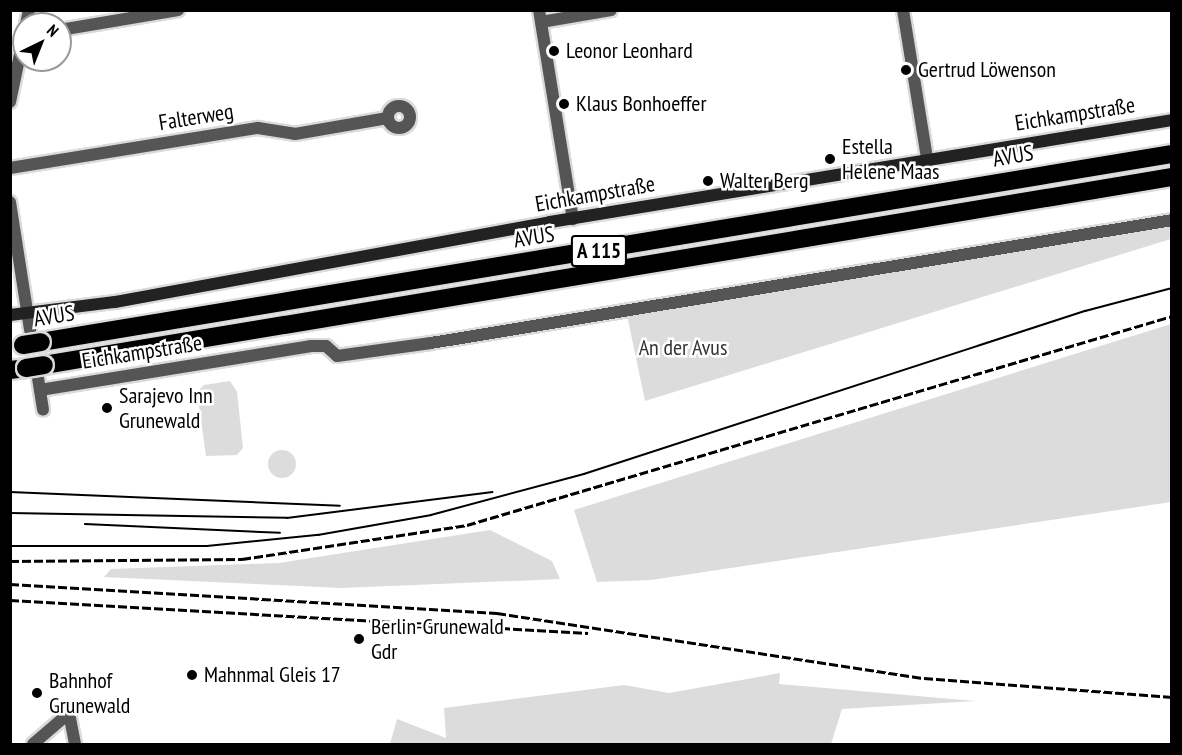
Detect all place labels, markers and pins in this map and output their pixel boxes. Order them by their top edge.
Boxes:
place label: Leonor Leonhard [566,38,693,64]
marker: Leonor Leonhard [547,44,561,58]
place label: Gertrud Löwenson [918,57,1056,83]
marker: Gertrud Löwenson [899,63,913,77]
place label: Klaus Bonhoeffer [576,91,706,117]
marker: Klaus Bonhoeffer [557,97,571,111]
place label: Estella Helene Maas [842,133,940,184]
marker: Estella Helene Maas [823,152,837,166]
place label: Walter Berg [720,168,809,194]
marker: Walter Berg [701,174,715,188]
place label: Sarajevo Inn Grunewald [119,382,213,434]
marker: Sarajevo Inn Grunewald [100,401,114,415]
place label: Berlin-Grunewald Gdr [371,613,504,664]
marker: Berlin-Grunewald Gdr [352,632,366,646]
place label: Mahnmal Gleis 17 [204,662,341,688]
place label: Bahnhof Grunewald [49,667,130,718]
marker: Mahnmal Gleis 17 [185,668,199,682]
marker: Bahnhof Grunewald [30,686,44,700]

